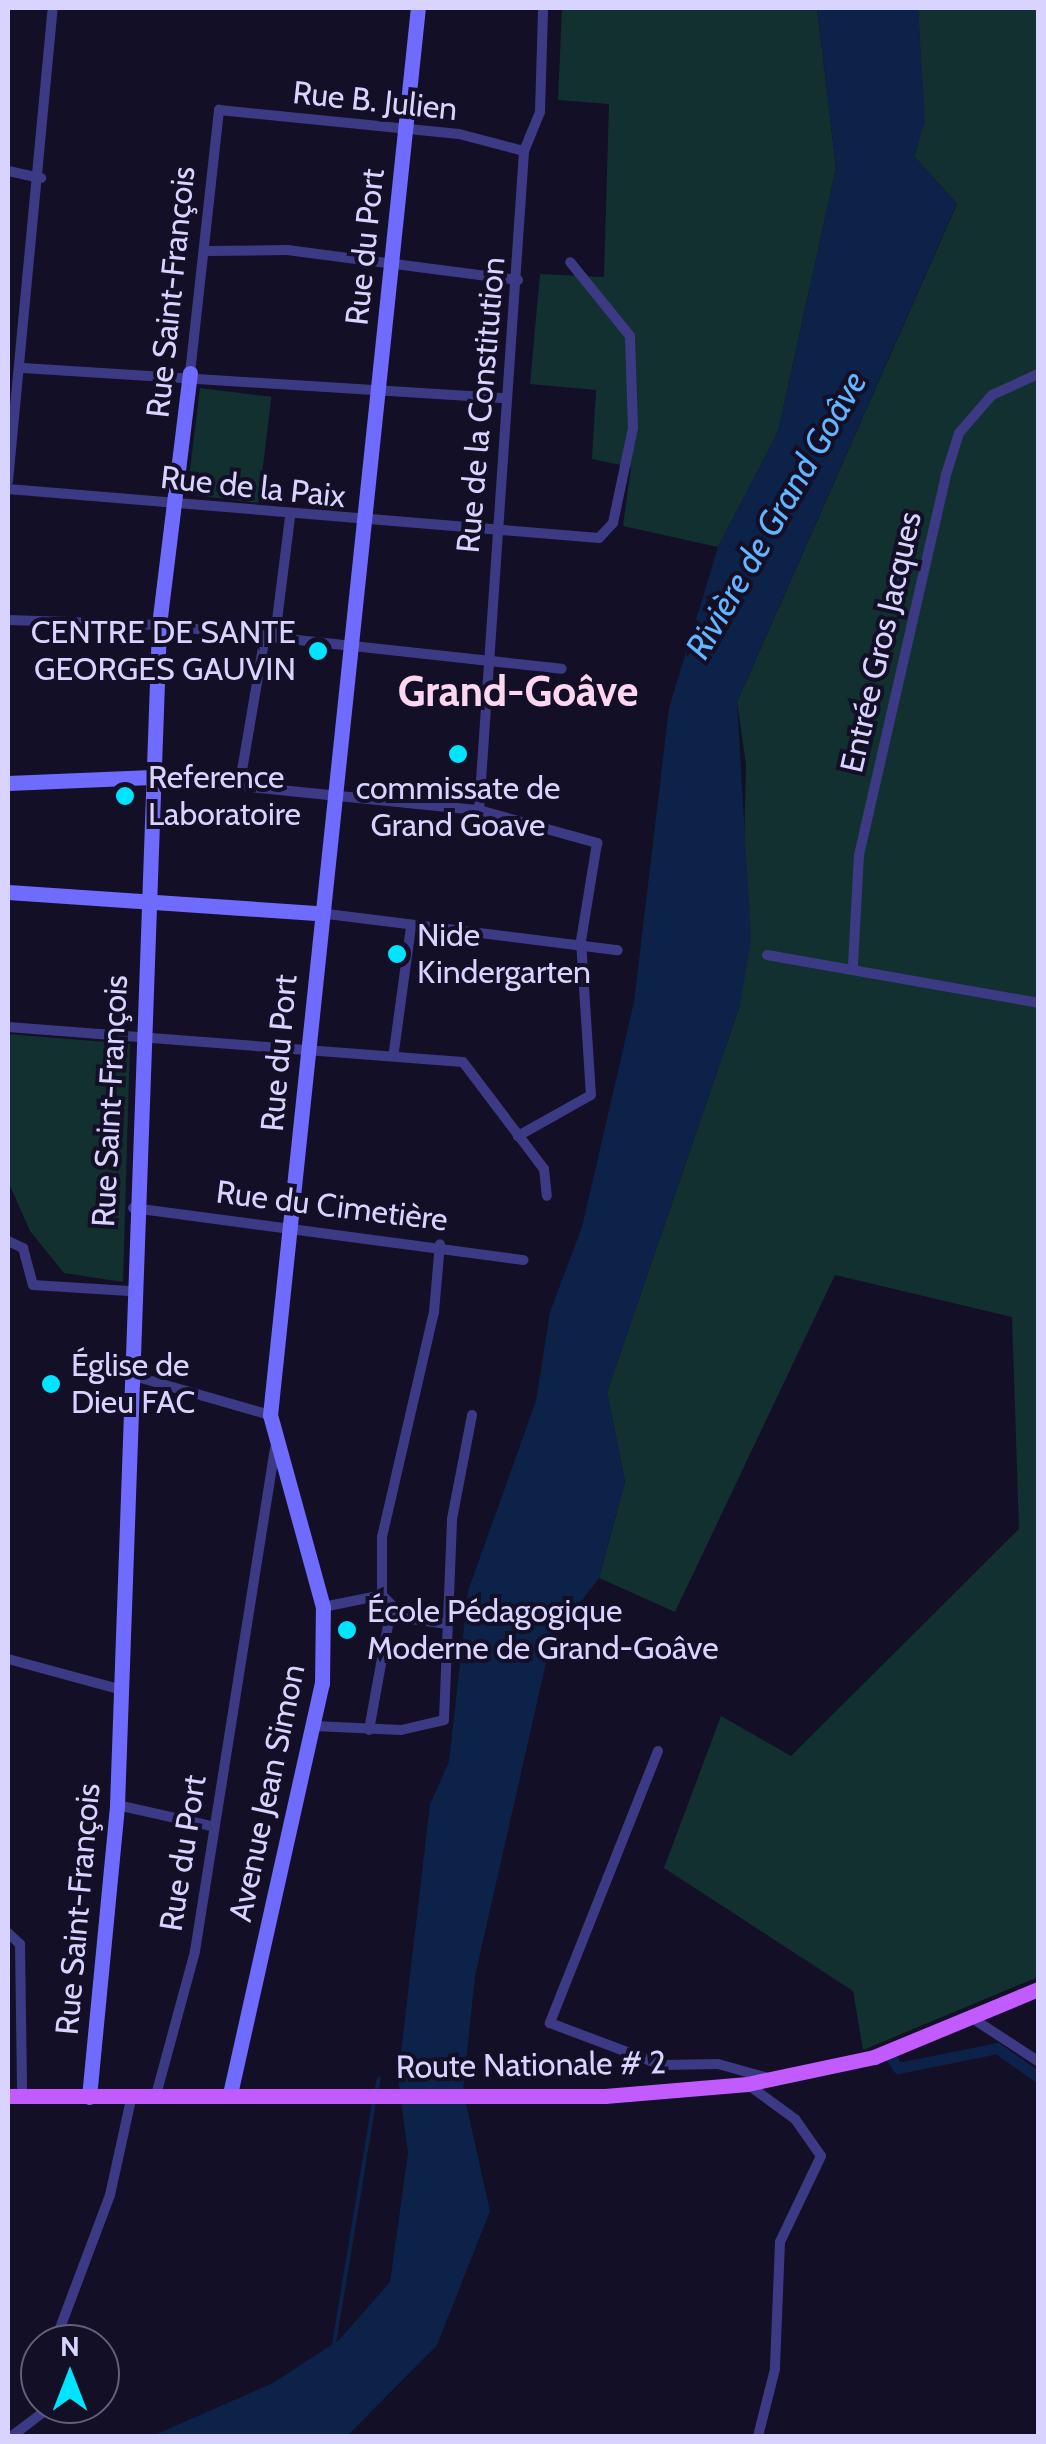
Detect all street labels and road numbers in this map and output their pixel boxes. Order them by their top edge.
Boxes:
street label: Rue B. Julien [291,73,459,129]
street label: Rue Saint-François [139,164,203,420]
street label: Rue du Port [338,167,392,327]
street label: Rue de la Constitution [449,255,513,555]
street label: Rue de la Paix [159,458,347,516]
street label: Entrée Gros Jacques [832,508,930,776]
street label: Rue du Port [253,973,305,1133]
street label: Rue Saint-François [84,974,136,1228]
street label: Rue du Cimetière [214,1173,450,1239]
street label: Avenue Jean Simon [221,1661,313,1925]
street label: Rue du Port [152,1772,214,1934]
street label: Rue Saint-François [48,1782,108,2036]
street label: Route Nationale # 2 [395,2043,667,2087]

